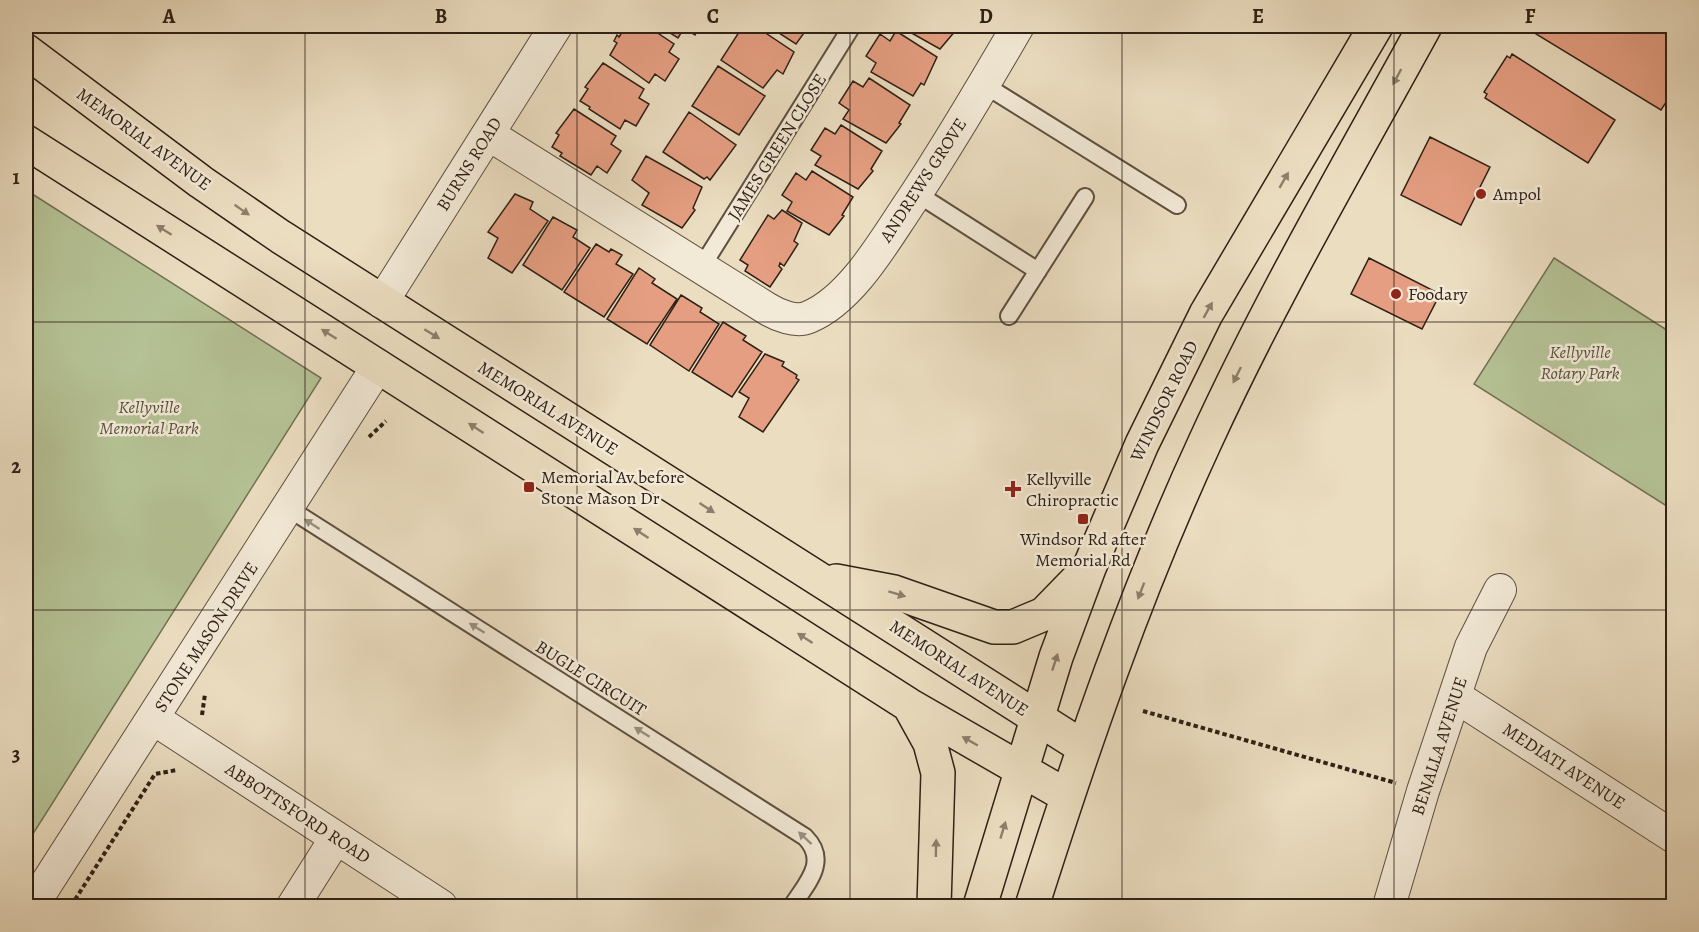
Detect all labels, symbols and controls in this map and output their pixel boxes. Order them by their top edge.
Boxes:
text: A [162,3,176,30]
text: B [435,3,447,30]
text: C [707,3,719,30]
text: D [979,3,993,30]
text: E [1252,3,1264,30]
text: F [1525,3,1536,30]
street label: JAMES GREEN CLOSE [722,69,832,225]
one-way arrow [1392,69,1402,86]
street label: MEMORIAL AVENUE [72,82,216,196]
street label: BURNS ROAD [431,113,507,215]
street label: ANDREWS GROVE [873,113,972,248]
text: 1 [12,164,20,191]
one-way arrow [1279,172,1289,189]
place label: Ampol [1492,182,1542,206]
marker: Ampol [1474,187,1488,201]
one-way arrow [233,204,249,216]
one-way arrow [156,224,172,235]
place label: Foodary [1408,282,1469,306]
marker: Foodary [1389,287,1403,301]
one-way arrow [1203,302,1213,319]
one-way arrow [424,328,440,339]
one-way arrow [321,329,337,340]
street label: WINDSOR ROAD [1124,337,1204,466]
park label: Kellyville Rotary Park [1540,340,1620,385]
street label: MEMORIAL AVENUE [473,355,623,461]
one-way arrow [1233,366,1242,383]
park label: Kellyville Memorial Park [99,395,199,440]
one-way arrow [468,423,484,434]
text: 2 [11,453,21,480]
place label: Memorial Av before Stone Mason Dr [541,465,685,510]
place label: Kellyville Chiropractic [1026,467,1119,512]
marker: Memorial Av before Stone Mason Dr [522,480,536,494]
marker: Kellyville Chiropractic [1004,480,1022,498]
one-way arrow [699,503,715,514]
marker: Windsor Rd after Memorial Rd [1076,512,1090,526]
one-way arrow [304,518,320,529]
place label: Windsor Rd after Memorial Rd [1019,527,1146,572]
one-way arrow [632,528,649,539]
street label: STONE MASON DRIVE [148,557,264,717]
one-way arrow [1135,582,1145,600]
one-way arrow [888,590,906,599]
street label: MEMORIAL AVENUE [885,614,1033,722]
one-way arrow [469,623,485,634]
one-way arrow [797,633,813,644]
street label: BUGLE CIRCUIT [531,634,651,722]
one-way arrow [1050,653,1060,671]
street label: BENALLA AVENUE [1405,674,1473,818]
street label: MEDIATI AVENUE [1498,717,1630,815]
one-way arrow [633,727,650,738]
one-way arrow [962,736,978,747]
text: 3 [12,741,20,768]
street label: ABBOTTSFORD ROAD [220,756,375,869]
one-way arrow [999,821,1008,839]
one-way arrow [798,832,813,845]
one-way arrow [931,839,941,858]

